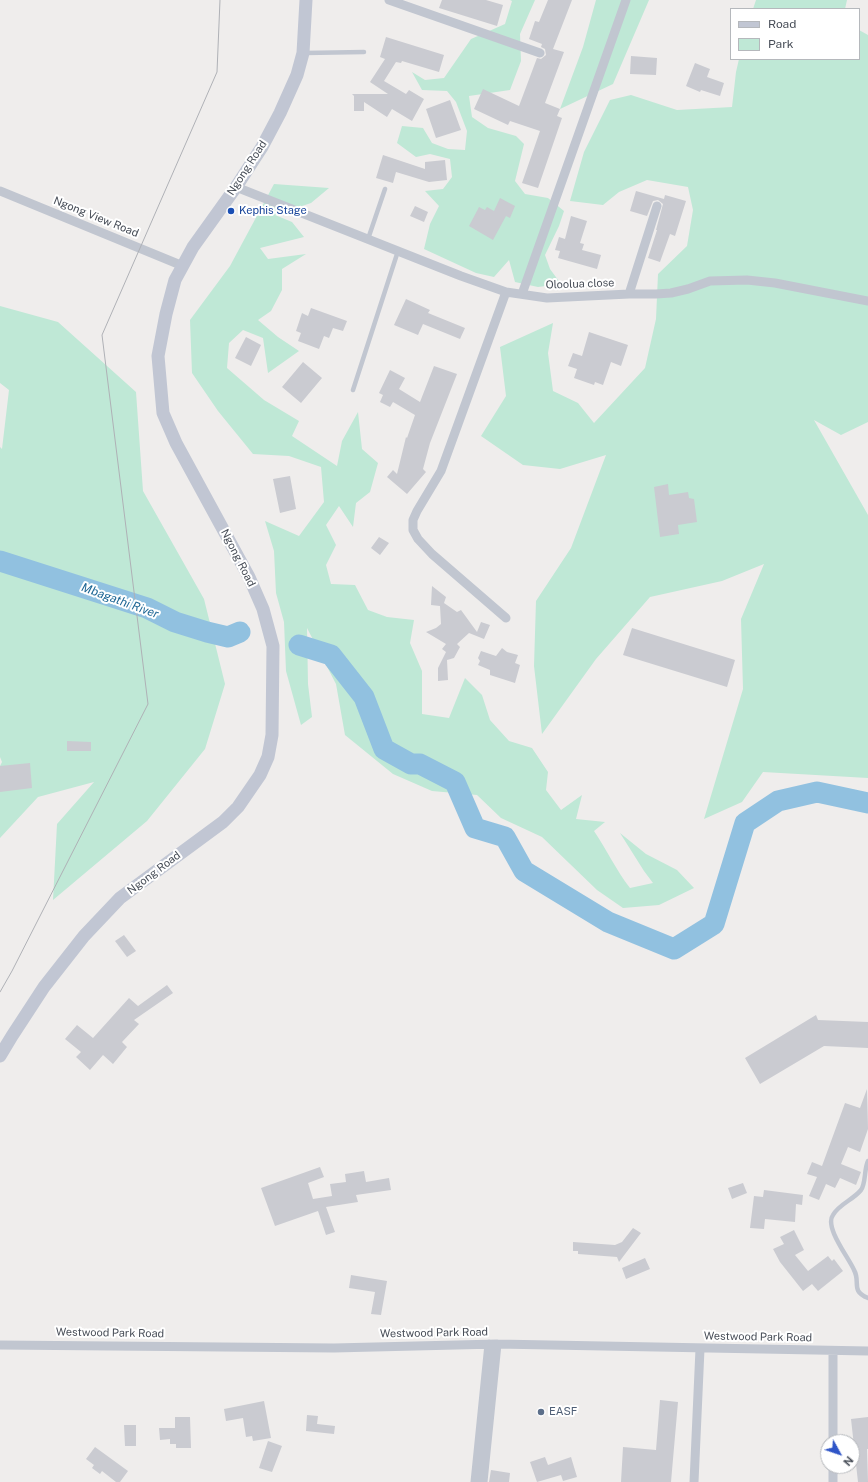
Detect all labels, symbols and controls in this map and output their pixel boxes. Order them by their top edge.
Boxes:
legend [730,8,860,60]
text: Road [768,17,796,31]
text: Park [768,37,794,51]
street label: Ngong Road [224,138,270,198]
street label: Ngong View Road [52,194,140,240]
place label: Kephis Stage [239,204,307,218]
marker: Kephis Stage [226,206,236,216]
street label: Oloolua close [545,276,615,292]
street label: Ngong Road [218,527,258,589]
water label: Mbagathi River [79,580,161,622]
street label: Ngong Road [125,849,183,897]
street label: Westwood Park Road [56,1325,164,1341]
street label: Westwood Park Road [380,1325,488,1341]
street label: Westwood Park Road [704,1329,812,1345]
place label: EASF [549,1405,577,1419]
marker: EASF [536,1407,546,1417]
north arrow [820,1434,860,1474]
text: N [841,1454,856,1468]

